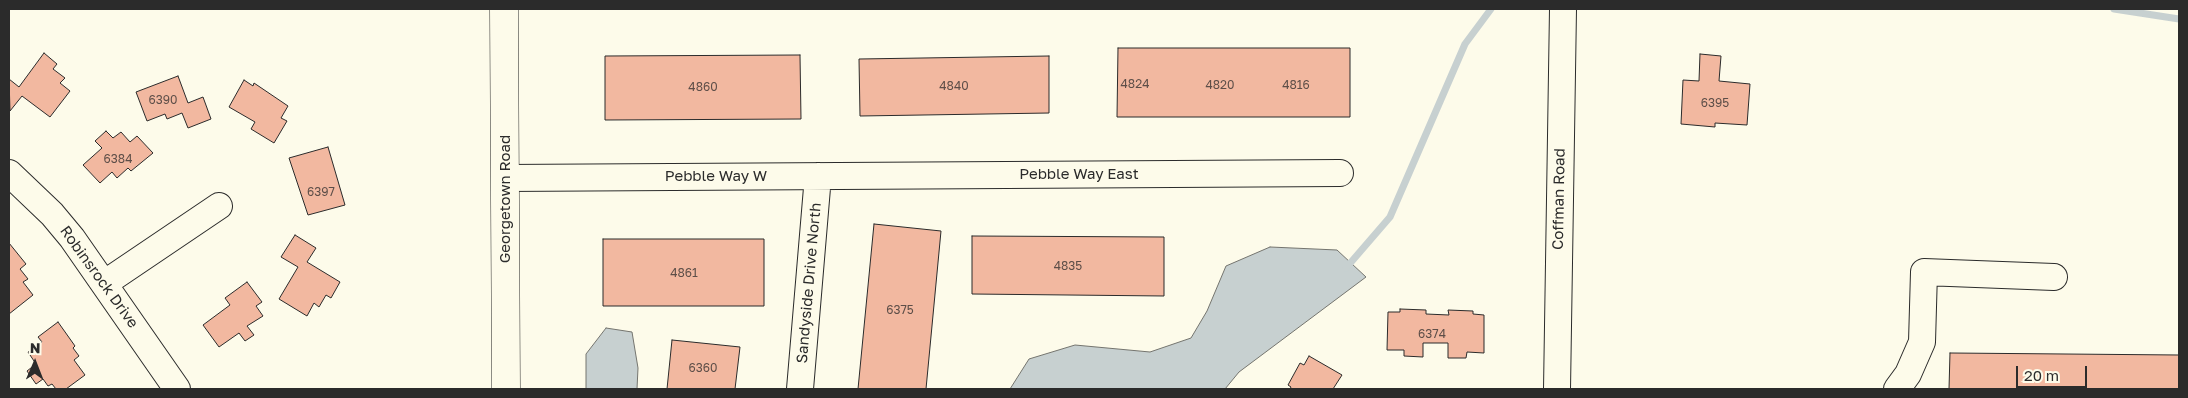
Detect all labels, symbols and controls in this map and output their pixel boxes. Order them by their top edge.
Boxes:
house number: 4824 [1121,77,1149,91]
house number: 4820 [1205,78,1235,92]
house number: 4816 [1282,78,1310,92]
house number: 4840 [939,79,969,93]
house number: 4860 [688,80,718,94]
house number: 6390 [149,93,177,107]
house number: 6395 [1701,96,1729,110]
street label: Georgetown Road [496,135,514,263]
street label: Coffman Road [1549,148,1569,250]
house number: 6384 [104,152,132,166]
street label: Pebble Way East [1019,165,1139,183]
street label: Pebble Way W [665,167,767,185]
house number: 6397 [307,185,335,199]
street label: Sandyside Drive North [793,202,825,364]
street label: Robinsrock Drive [56,222,142,332]
house number: 4835 [1054,259,1082,273]
house number: 4861 [670,266,698,280]
house number: 6375 [886,303,914,317]
house number: 6374 [1418,327,1446,341]
north arrow [10,338,60,388]
text: N [30,339,41,356]
scale bar [2018,356,2089,388]
house number: 6360 [689,361,717,375]
text: 20 m [2024,366,2059,384]

